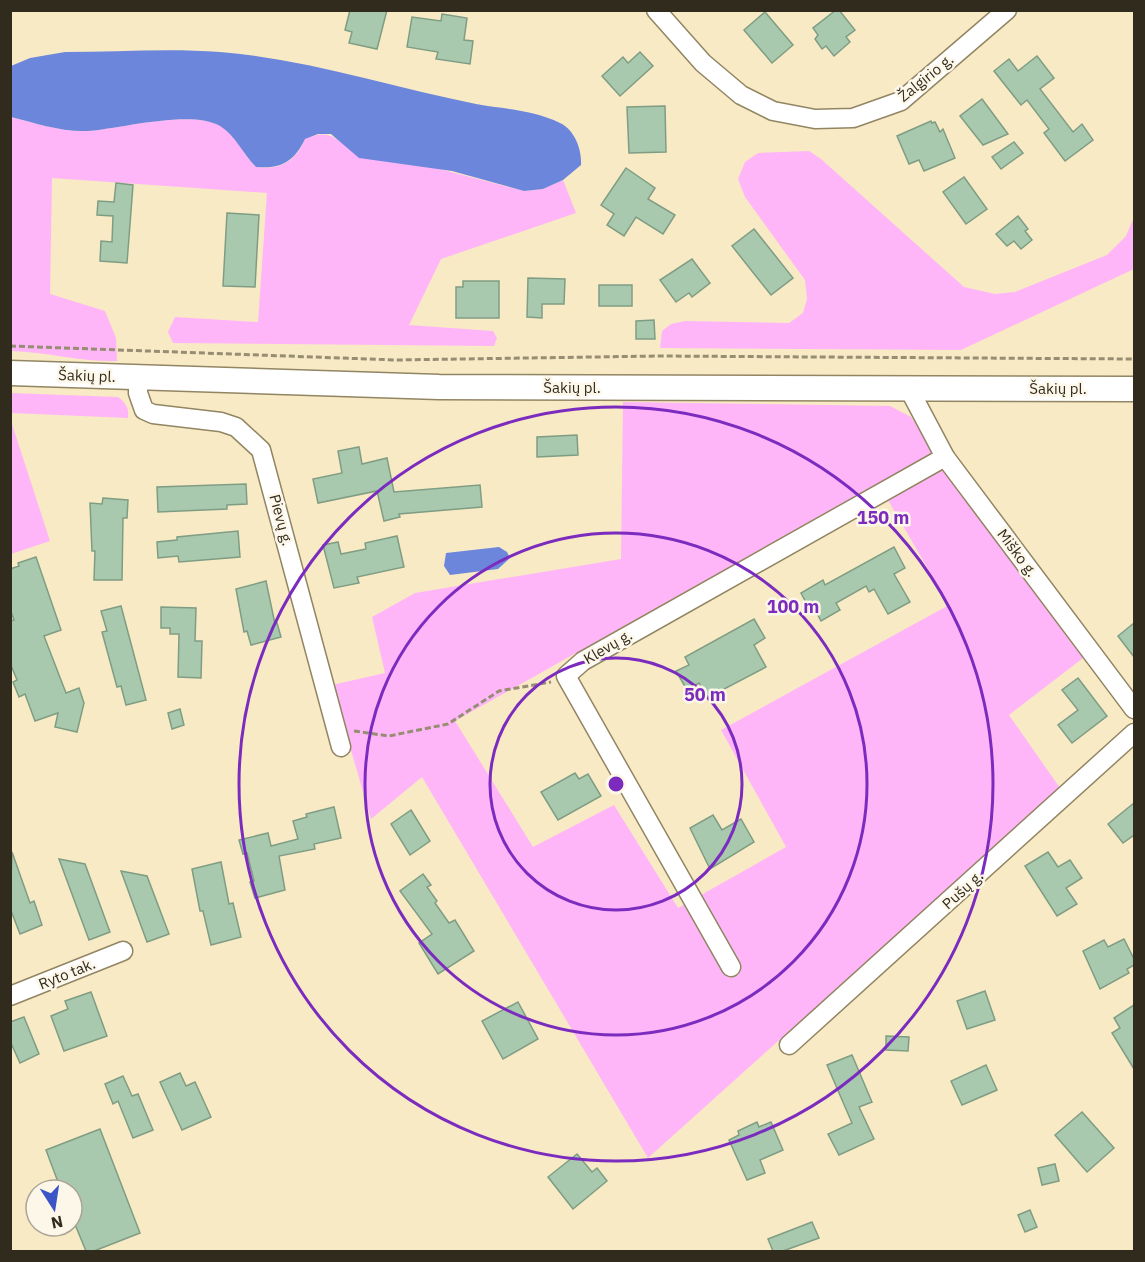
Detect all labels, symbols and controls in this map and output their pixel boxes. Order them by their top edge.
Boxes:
street label: Žalgirio g. [894,50,957,106]
street label: Šakių pl. [58,365,116,386]
street label: Šakių pl. [543,378,601,397]
street label: Šakių pl. [1029,379,1087,398]
street label: Pievų g. [266,492,297,548]
text: 150 m [857,506,909,529]
street label: Miško g. [993,525,1042,580]
text: 100 m [767,595,819,618]
street label: Klevų g. [580,625,636,668]
text: 50 m [684,683,726,706]
centre of rings [606,774,626,794]
street label: Pušų g. [938,866,987,913]
street label: Ryto tak. [36,954,98,993]
north arrow [24,1178,84,1238]
text: N [49,1212,65,1234]

